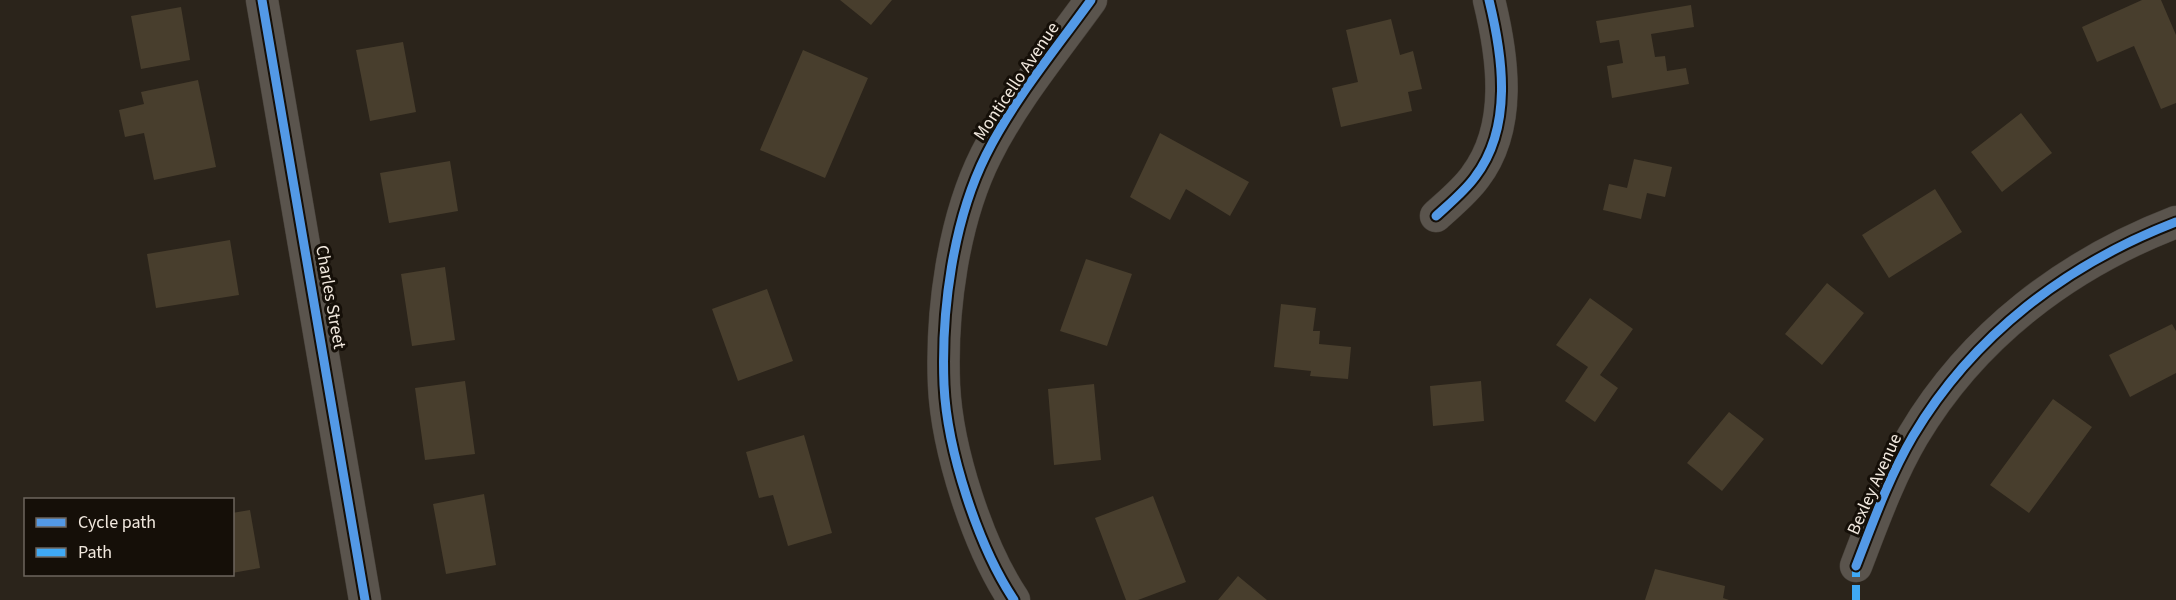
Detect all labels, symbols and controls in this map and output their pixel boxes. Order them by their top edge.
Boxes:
street label: Monticello Avenue [967,17,1065,145]
street label: Charles Street [309,243,352,351]
street label: Bexley Avenue [1841,429,1908,539]
legend [24,498,234,576]
text: Cycle path [78,510,156,535]
text: Path [78,540,112,565]

